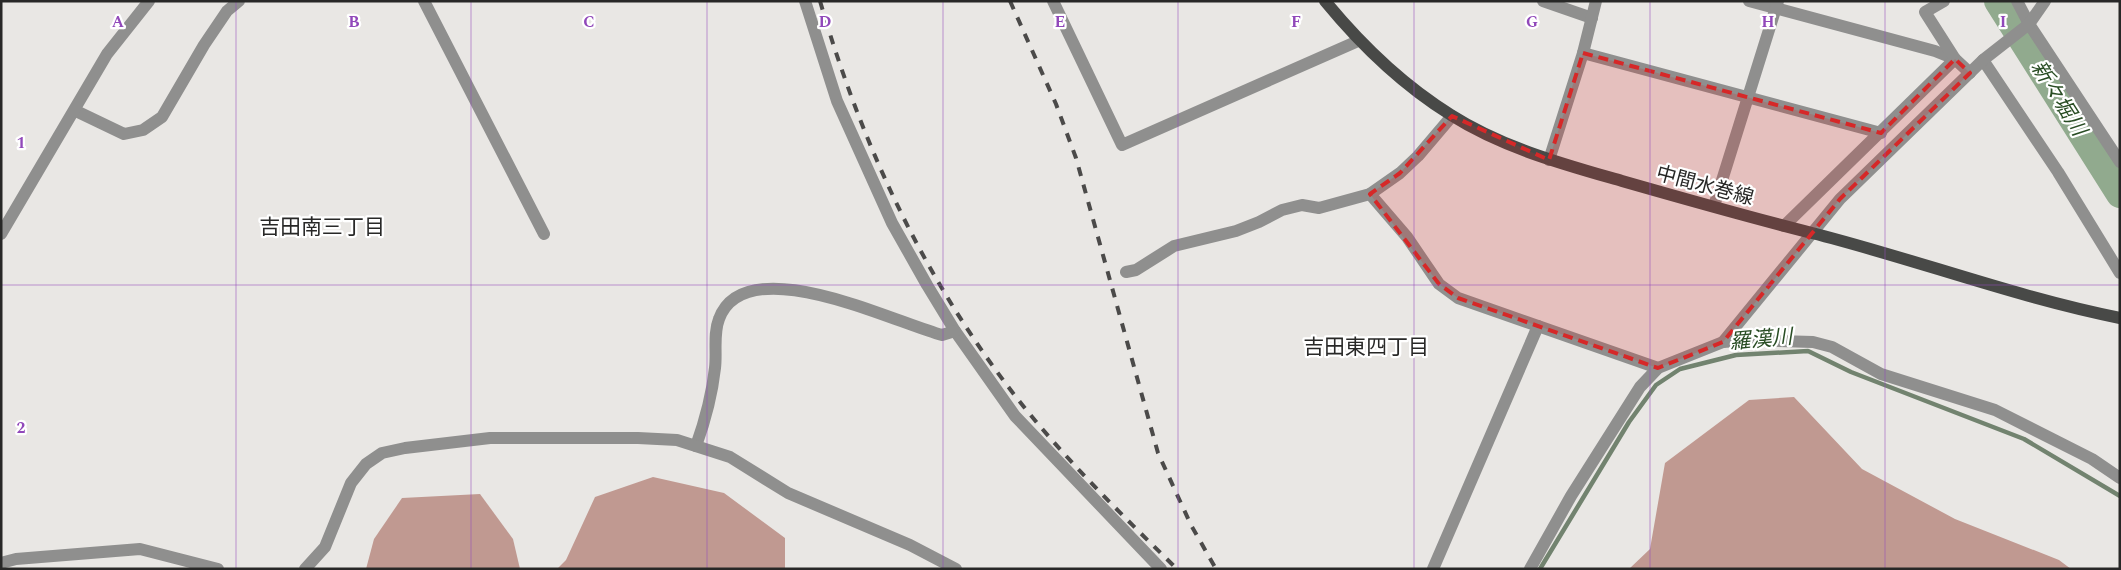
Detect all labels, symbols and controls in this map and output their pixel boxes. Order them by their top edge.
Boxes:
text: A [112,10,125,34]
text: B [348,10,360,34]
text: C [583,10,595,34]
text: D [819,10,832,34]
text: E [1055,10,1065,34]
text: F [1291,10,1301,34]
text: G [1526,10,1538,34]
text: H [1761,10,1775,34]
text: I [2000,10,2006,34]
water label: 新々堀川 [2022,54,2095,144]
text: 1 [17,131,25,155]
street label: 中間水巻線 [1653,159,1757,213]
district label: 吉田南三丁目 [259,212,385,244]
water label: 羅漢川 [1728,321,1796,359]
district label: 吉田東四丁目 [1303,332,1429,364]
text: 2 [17,416,26,440]

